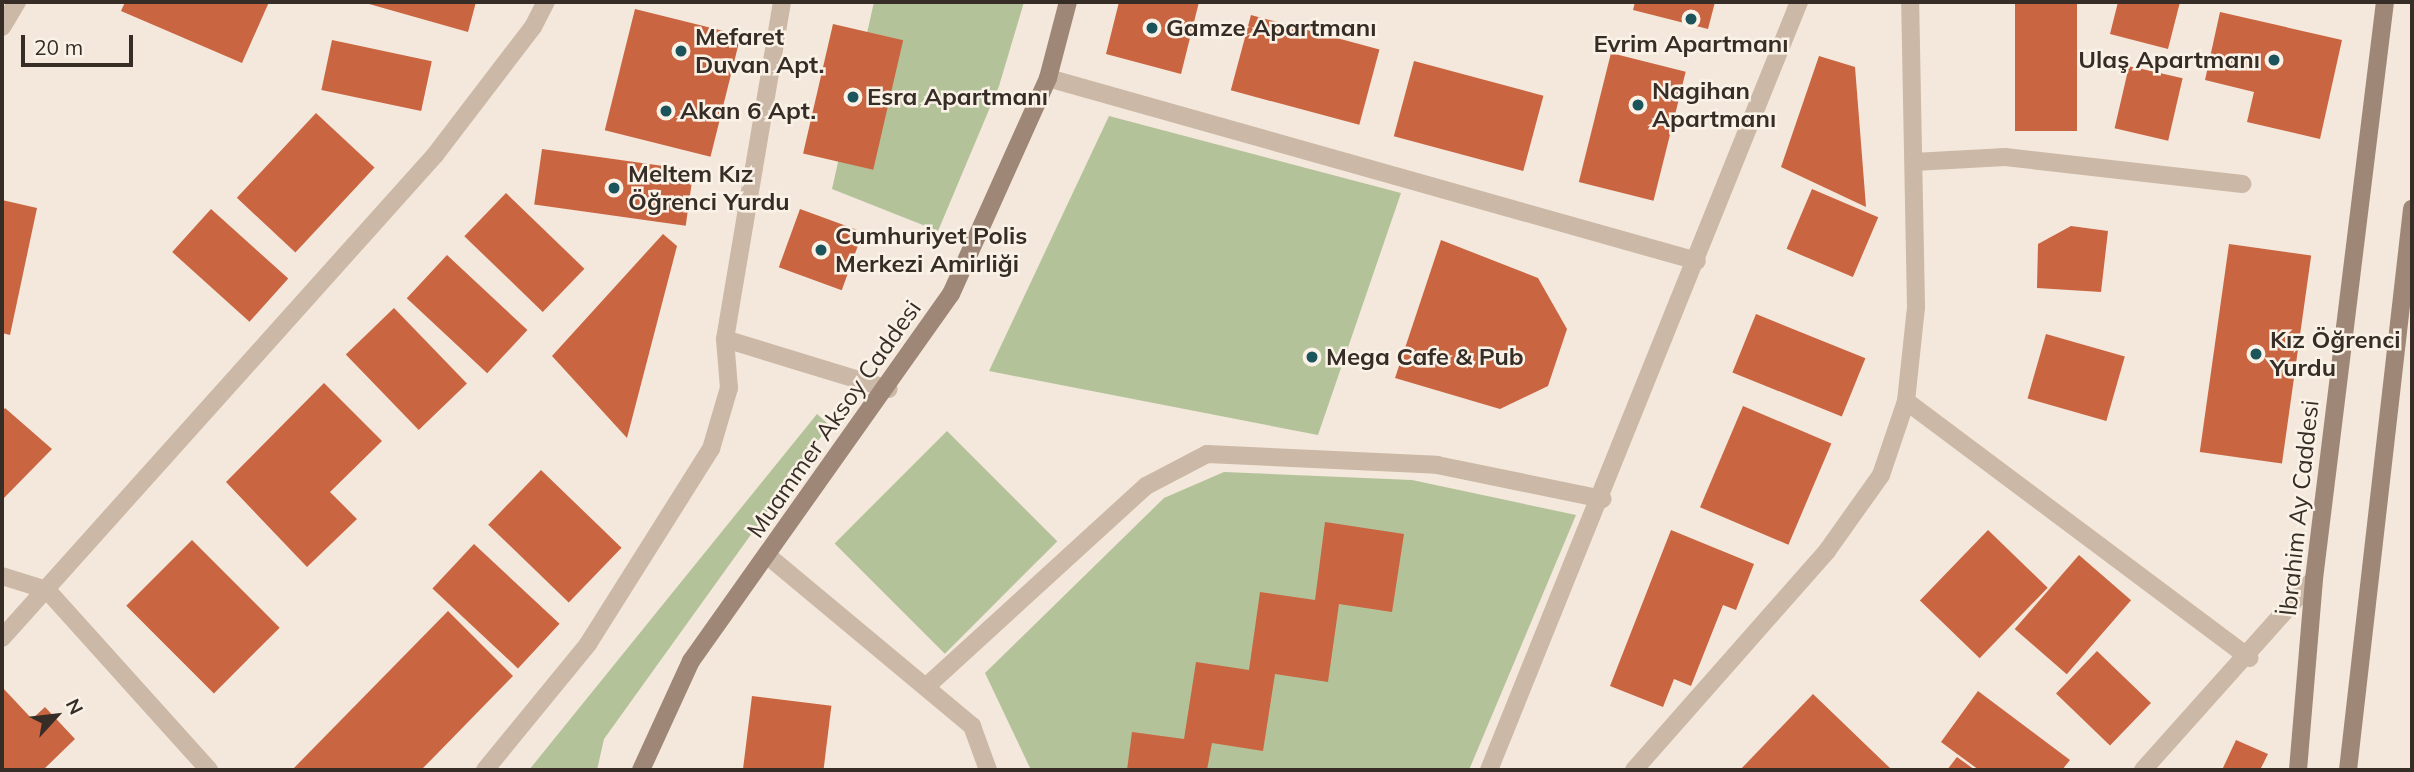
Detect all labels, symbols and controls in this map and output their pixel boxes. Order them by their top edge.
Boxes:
marker: Evrim Apartmanı [1683,11,1699,27]
place label: Gamze Apartmanı [1166,14,1376,42]
marker: Gamze Apartmanı [1144,20,1160,36]
scale bar [24,21,136,65]
place label: Mefaret Duvan Apt. [695,23,825,79]
place label: Evrim Apartmanı [1593,30,1789,58]
text: 20 m [34,34,83,60]
marker: Mefaret Duvan Apt. [673,43,689,59]
place label: Ulaş Apartmanı [2078,46,2260,74]
marker: Ulaş Apartmanı [2266,52,2282,68]
place label: Nagihan Apartmanı [1652,77,1776,133]
place label: Esra Apartmanı [867,83,1048,111]
marker: Esra Apartmanı [845,89,861,105]
place label: Akan 6 Apt. [680,97,816,125]
marker: Nagihan Apartmanı [1630,97,1646,113]
marker: Akan 6 Apt. [658,103,674,119]
place label: Meltem Kız Öğrenci Yurdu [628,160,790,216]
marker: Meltem Kız Öğrenci Yurdu [606,180,622,196]
place label: Cumhuriyet Polis Merkezi Amirliği [835,222,1027,278]
marker: Cumhuriyet Polis Merkezi Amirliği [813,242,829,258]
street label: Muammer Aksoy Caddesi [741,295,927,543]
place label: Kız Öğrenci Yurdu [2270,326,2400,382]
place label: Mega Cafe & Pub [1326,343,1524,371]
marker: Kız Öğrenci Yurdu [2248,346,2264,362]
marker: Mega Cafe & Pub [1304,349,1320,365]
street label: İbrahim Ay Caddesi [2273,399,2325,617]
north arrow [21,681,91,751]
text: N [61,695,89,718]

